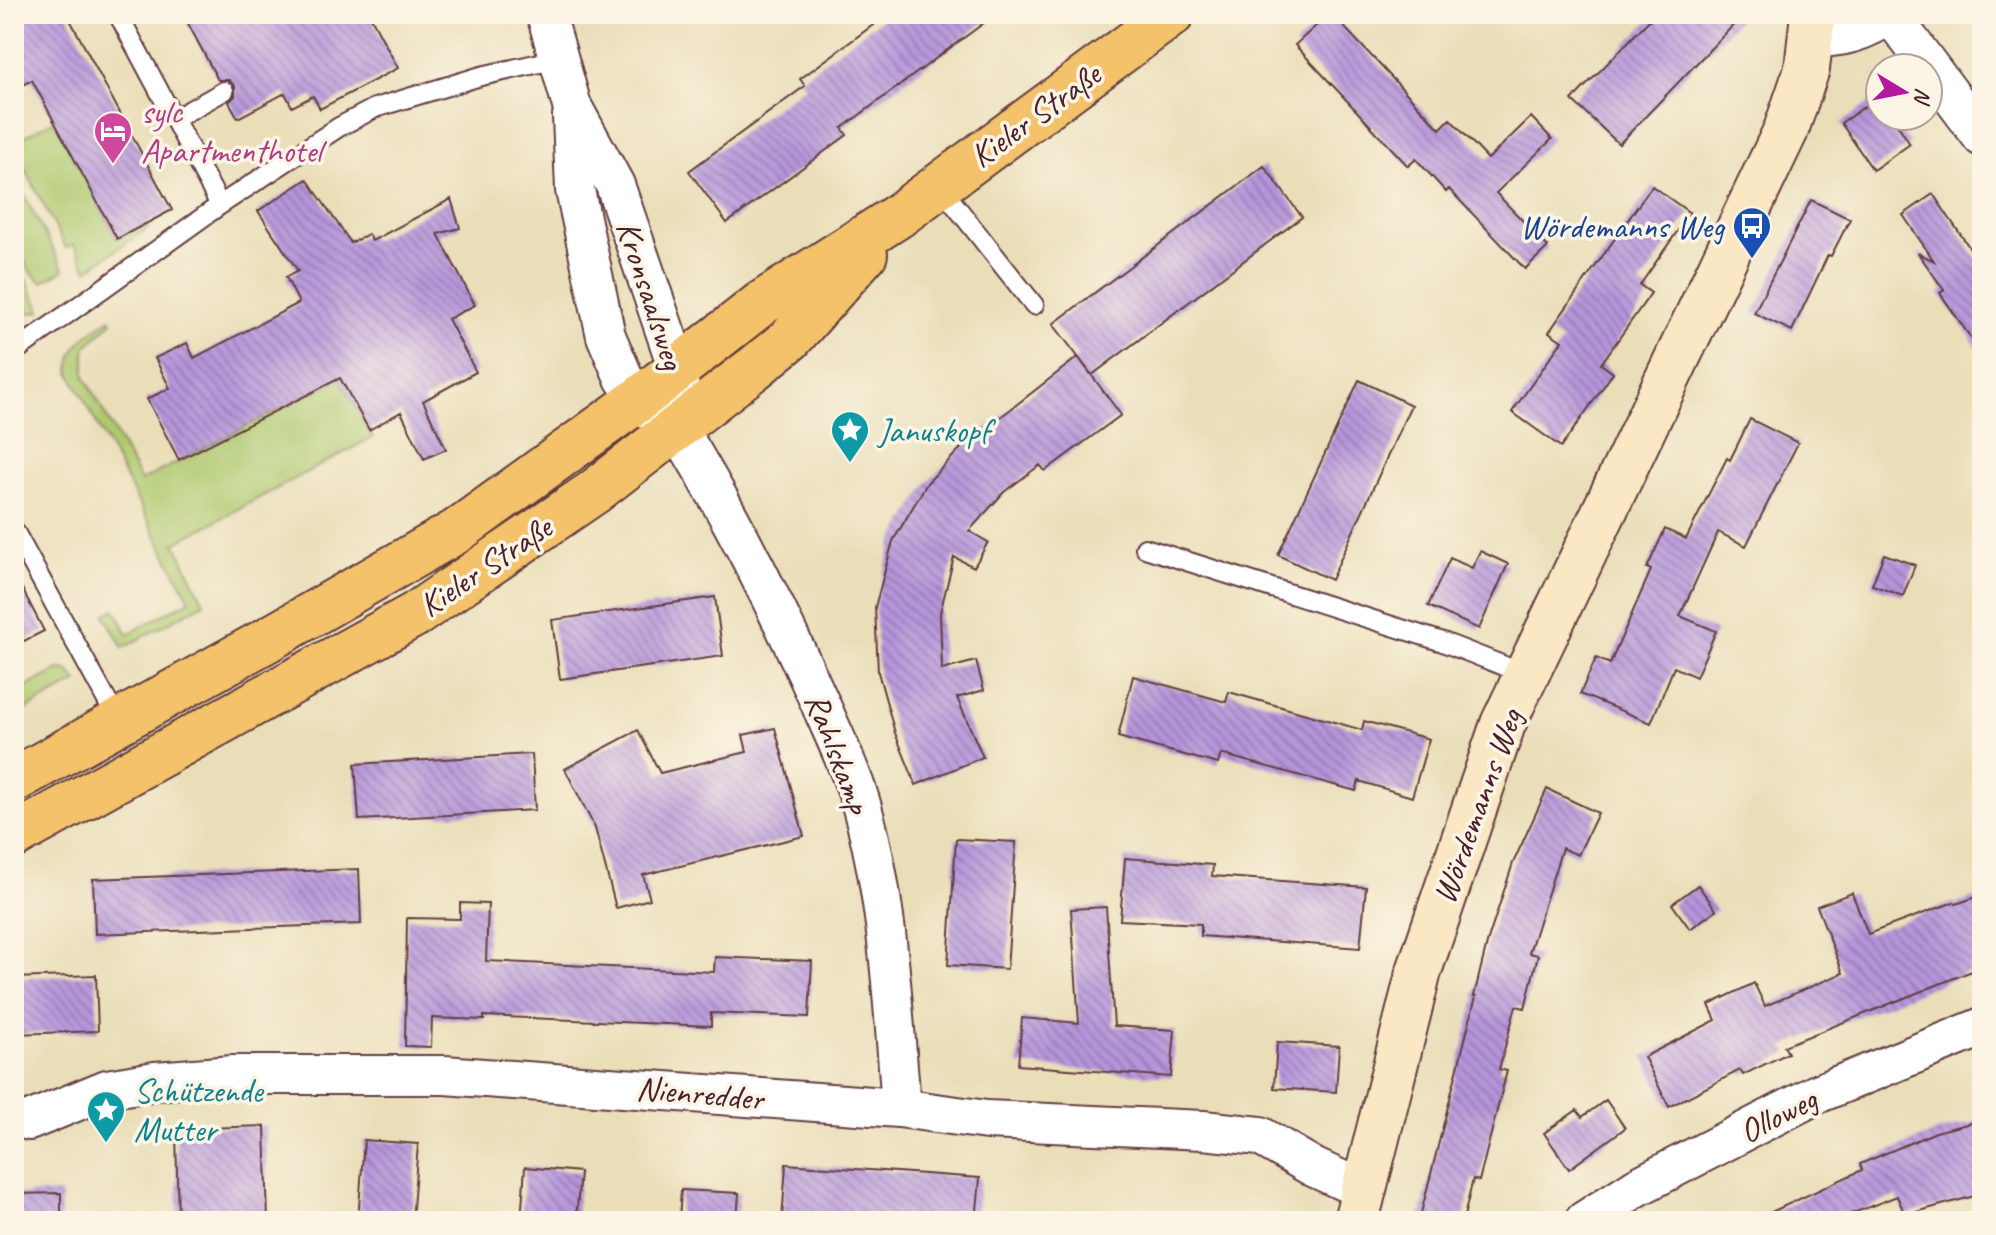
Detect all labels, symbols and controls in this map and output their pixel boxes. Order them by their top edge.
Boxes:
street label: Kieler Straße [961,51,1111,177]
north arrow [1864,52,1944,132]
text: N [1907,86,1938,108]
place label: sylc Apartmenthotel [141,90,328,172]
hotel icon: sylc Apartmenthotel [92,110,134,165]
place label: Wördemanns Weg [1520,205,1726,248]
bus stop icon: Wördemanns Weg [1731,205,1773,260]
street label: Kronsaalsweg [607,215,696,377]
place icon: Januskopf [829,409,871,464]
place label: Januskopf [876,409,997,452]
street label: Kieler Straße [410,504,562,626]
street label: Rahlskamp [795,687,881,821]
street label: Wördemanns Weg [1422,701,1533,909]
street label: Nienredder [635,1066,768,1120]
place label: Schützende Mutter [134,1069,265,1151]
street label: Olloweg [1732,1076,1826,1153]
place icon: Schützende Mutter [85,1089,127,1144]

